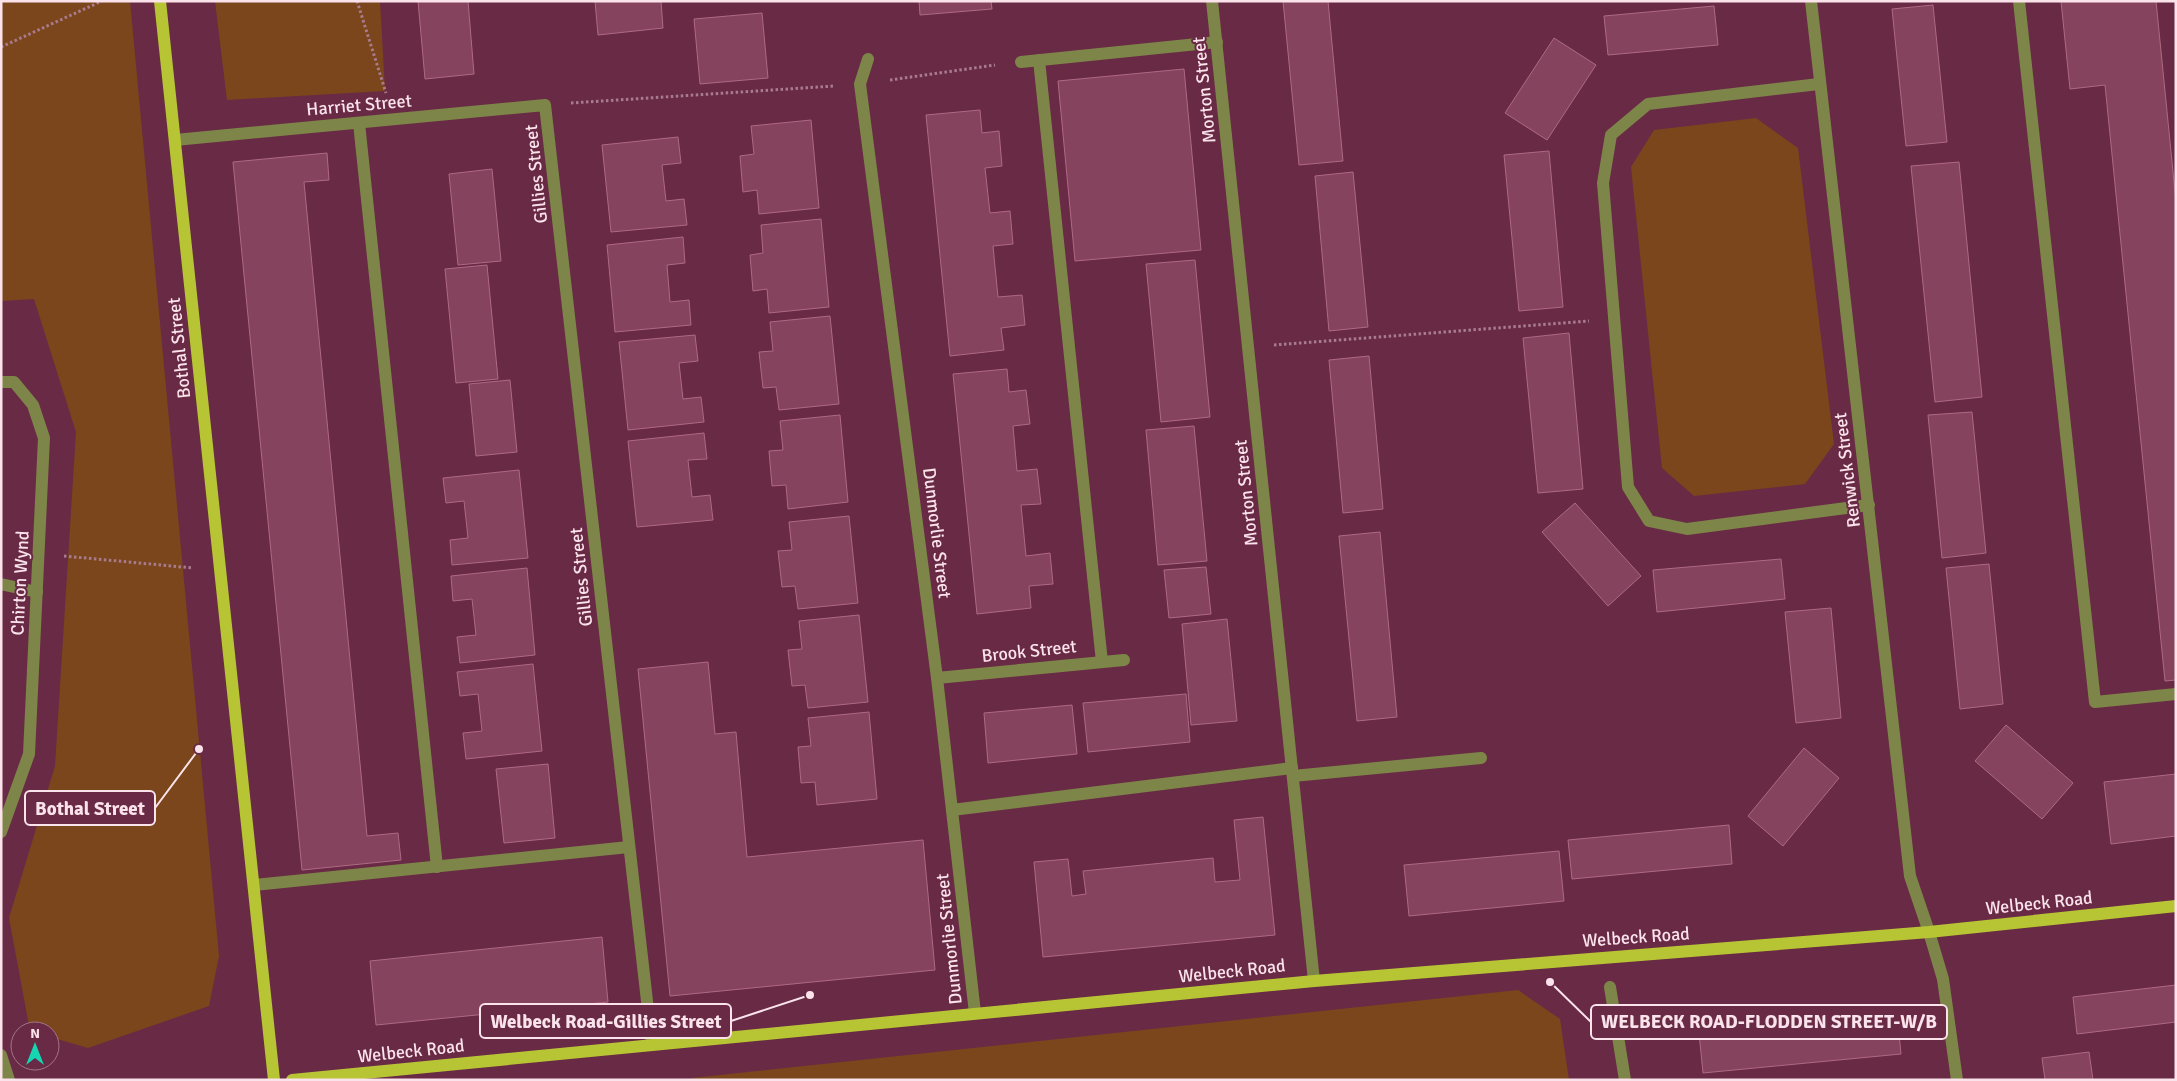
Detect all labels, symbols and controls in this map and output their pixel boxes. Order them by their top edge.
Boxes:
street label: Morton Street [1187,36,1221,144]
street label: Harriet Street [305,89,413,121]
street label: Gillies Street [520,123,552,225]
street label: Bothal Street [163,296,195,400]
street label: Renwick Street [1829,411,1865,529]
street label: Morton Street [1229,439,1263,547]
street label: Dunmorlie Street [918,466,956,600]
street label: Gillies Street [565,526,597,628]
street label: Chirton Wynd [6,530,34,636]
street label: Brook Street [980,635,1078,667]
callout: Bothal Street [25,791,155,825]
text: Bothal Street [35,797,145,821]
street label: Dunmorlie Street [931,872,967,1006]
street label: Welbeck Road [1984,886,2094,920]
street label: Welbeck Road [1582,922,1690,952]
street label: Welbeck Road [1177,954,1287,988]
callout: Welbeck Road-Gillies Street [480,1004,731,1038]
callout: WELBECK ROAD-FLODDEN STREET-W/B [1591,1005,1947,1039]
text: Welbeck Road-Gillies Street [490,1010,722,1034]
text: WELBECK ROAD-FLODDEN STREET-W/B [1601,1010,1937,1034]
north arrow [10,1021,60,1071]
text: N [30,1025,40,1042]
street label: Welbeck Road [356,1034,466,1068]

